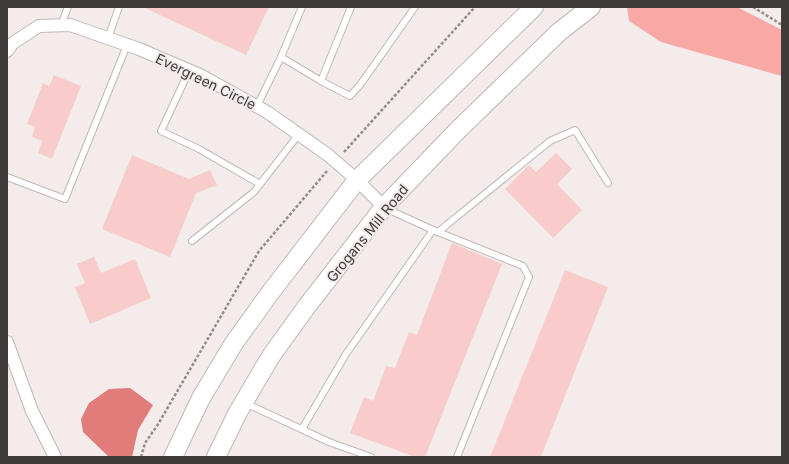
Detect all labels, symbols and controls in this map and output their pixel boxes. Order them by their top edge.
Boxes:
street label: Evergreen Circle [153,49,259,113]
street label: Grogans Mill Road [322,181,412,285]

